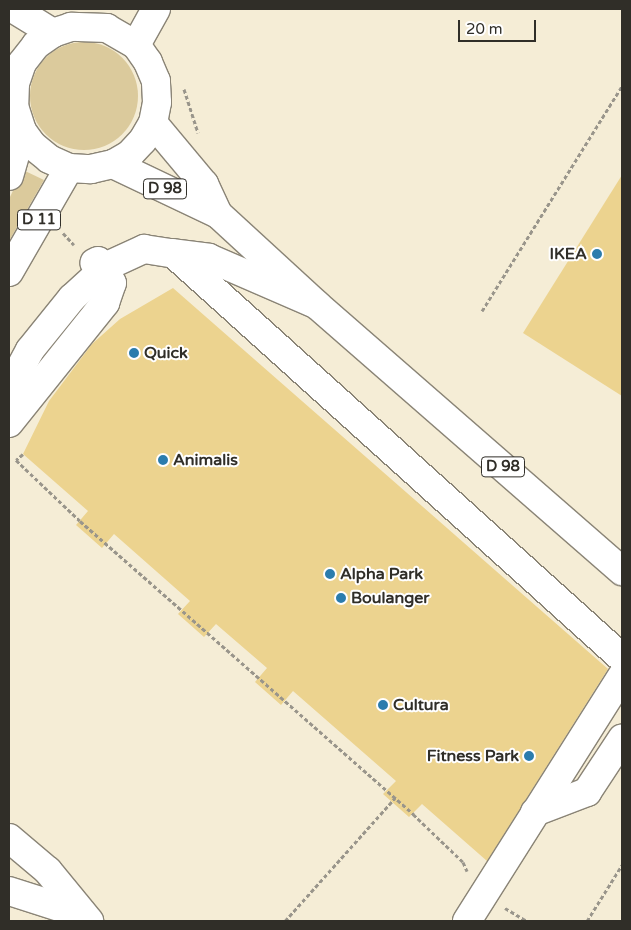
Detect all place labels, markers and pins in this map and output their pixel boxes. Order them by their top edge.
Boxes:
place label: IKEA [550,244,587,264]
marker: IKEA [591,248,603,260]
place label: Quick [144,343,188,363]
marker: Quick [128,347,140,359]
place label: Animalis [173,450,238,470]
marker: Animalis [157,454,169,466]
place label: Alpha Park [340,564,423,584]
marker: Alpha Park [324,568,336,580]
place label: Boulanger [351,588,429,608]
marker: Boulanger [335,592,347,604]
place label: Cultura [393,695,449,715]
marker: Cultura [377,699,389,711]
place label: Fitness Park [427,746,519,766]
marker: Fitness Park [523,750,535,762]

